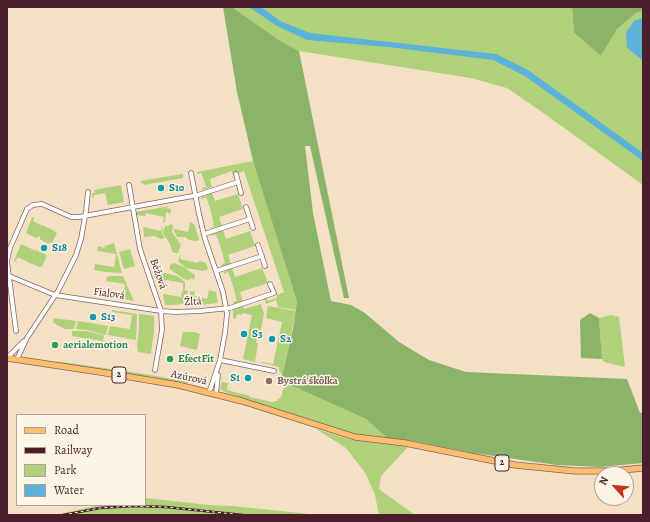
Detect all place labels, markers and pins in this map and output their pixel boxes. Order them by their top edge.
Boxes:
place label: S10 [169,181,184,195]
marker: S10 [156,183,166,193]
place label: S18 [52,241,67,255]
marker: S18 [39,243,49,253]
place label: S13 [101,310,116,324]
marker: S13 [88,312,98,322]
place label: S3 [252,327,263,341]
marker: S3 [239,329,249,339]
place label: S2 [280,332,291,346]
marker: S2 [267,334,277,344]
place label: aerialemotion [63,338,128,352]
marker: aerialemotion [50,340,60,350]
place label: EfectFit [178,352,214,366]
marker: EfectFit [165,354,175,364]
place label: S1 [230,371,240,385]
marker: S1 [243,373,253,383]
place label: Bystrá škôlka [277,374,338,388]
marker: Bystrá škôlka [264,376,274,386]

